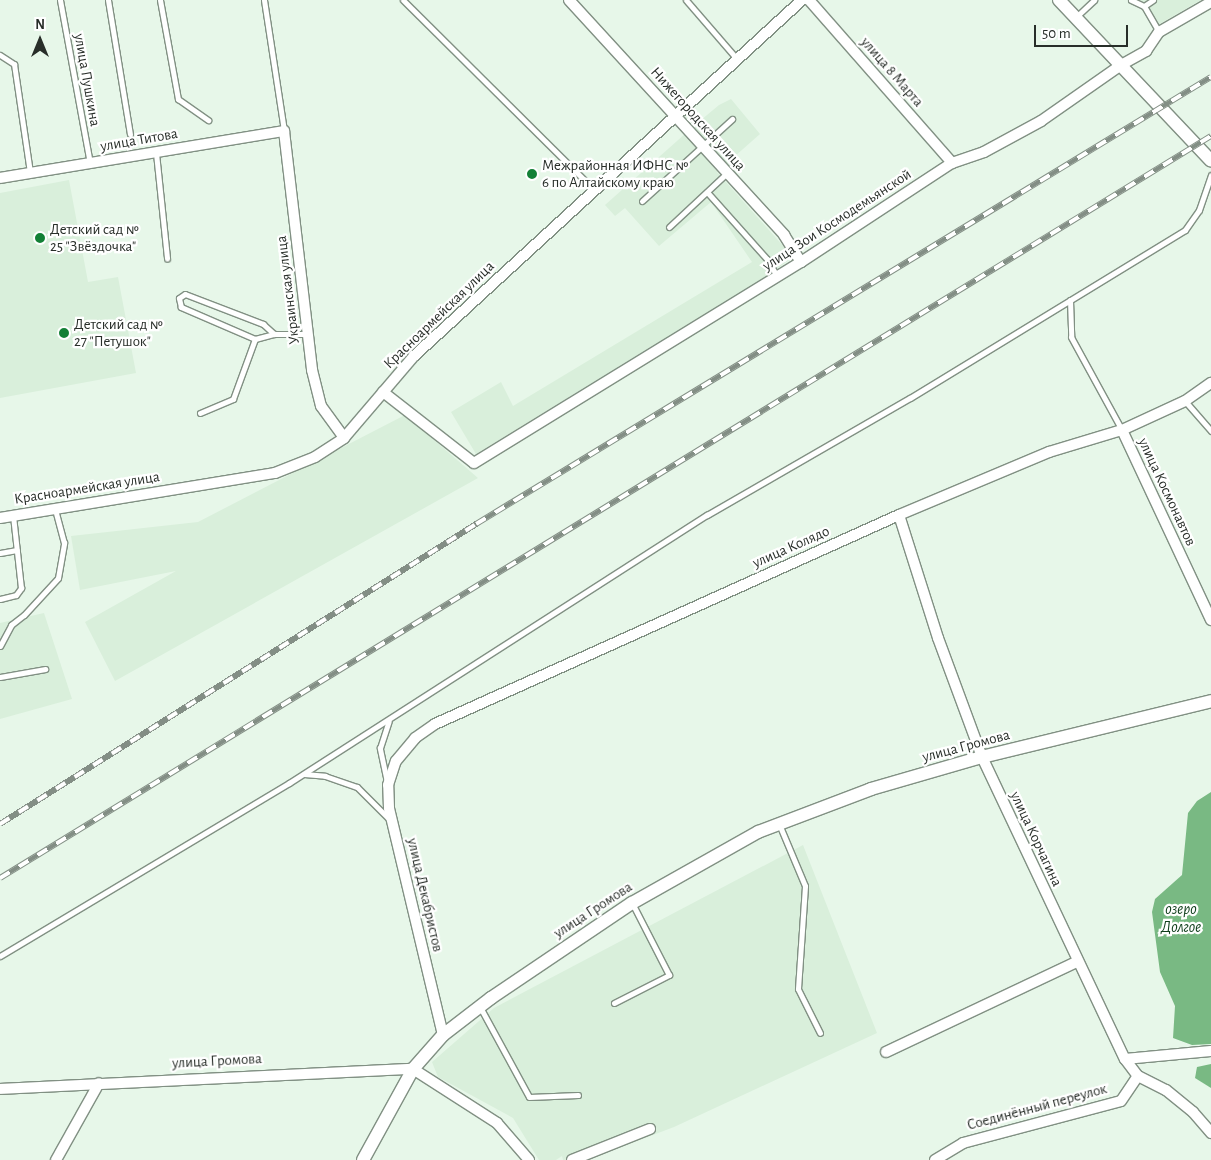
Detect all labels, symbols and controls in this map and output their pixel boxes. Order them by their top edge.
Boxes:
north arrow [15,15,65,65]
scale bar [1036,15,1130,47]
text: N [35,18,45,32]
text: 50 m [1042,26,1071,41]
street label: улица Пушкина [70,32,104,128]
street label: улица 8 Марта [857,33,927,111]
street label: Нижегородская улица [647,63,749,175]
street label: улица Титова [99,124,179,156]
place label: Межрайонная ИФНС № 6 по Алтайскому краю [542,156,688,191]
street label: улица Зои Космодемьянской [759,165,915,275]
marker: Межрайонная ИФНС № 6 по Алтайскому краю [526,168,538,180]
place label: Детский сад № 25 "Звёздочка" [50,220,139,255]
marker: Детский сад № 25 "Звёздочка" [34,232,46,244]
street label: Украинская улица [272,235,304,345]
street label: Красноармейская улица [380,257,498,373]
place label: Детский сад № 27 "Петушок" [74,315,163,350]
marker: Детский сад № 27 "Петушок" [58,327,70,339]
street label: улица Космонавтов [1134,435,1200,549]
street label: Красноармейская улица [13,468,161,508]
street label: улица Колядо [750,522,832,572]
street label: улица Громова [920,726,1012,766]
street label: улица Корчагина [1006,789,1066,889]
street label: улица Декабристов [403,836,447,954]
street label: улица Громова [550,878,636,942]
water label: озеро Долгое [1161,899,1201,937]
street label: улица Громова [172,1050,262,1072]
street label: Соединённый переулок [965,1080,1109,1134]

